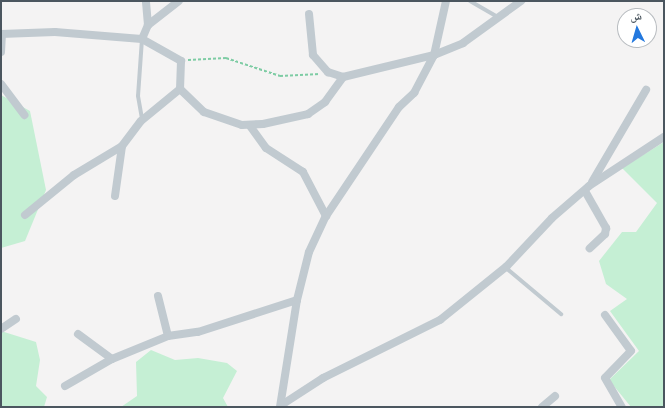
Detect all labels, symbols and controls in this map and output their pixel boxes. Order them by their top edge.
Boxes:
north arrow [617,8,657,48]
text: ش [630,10,642,24]

